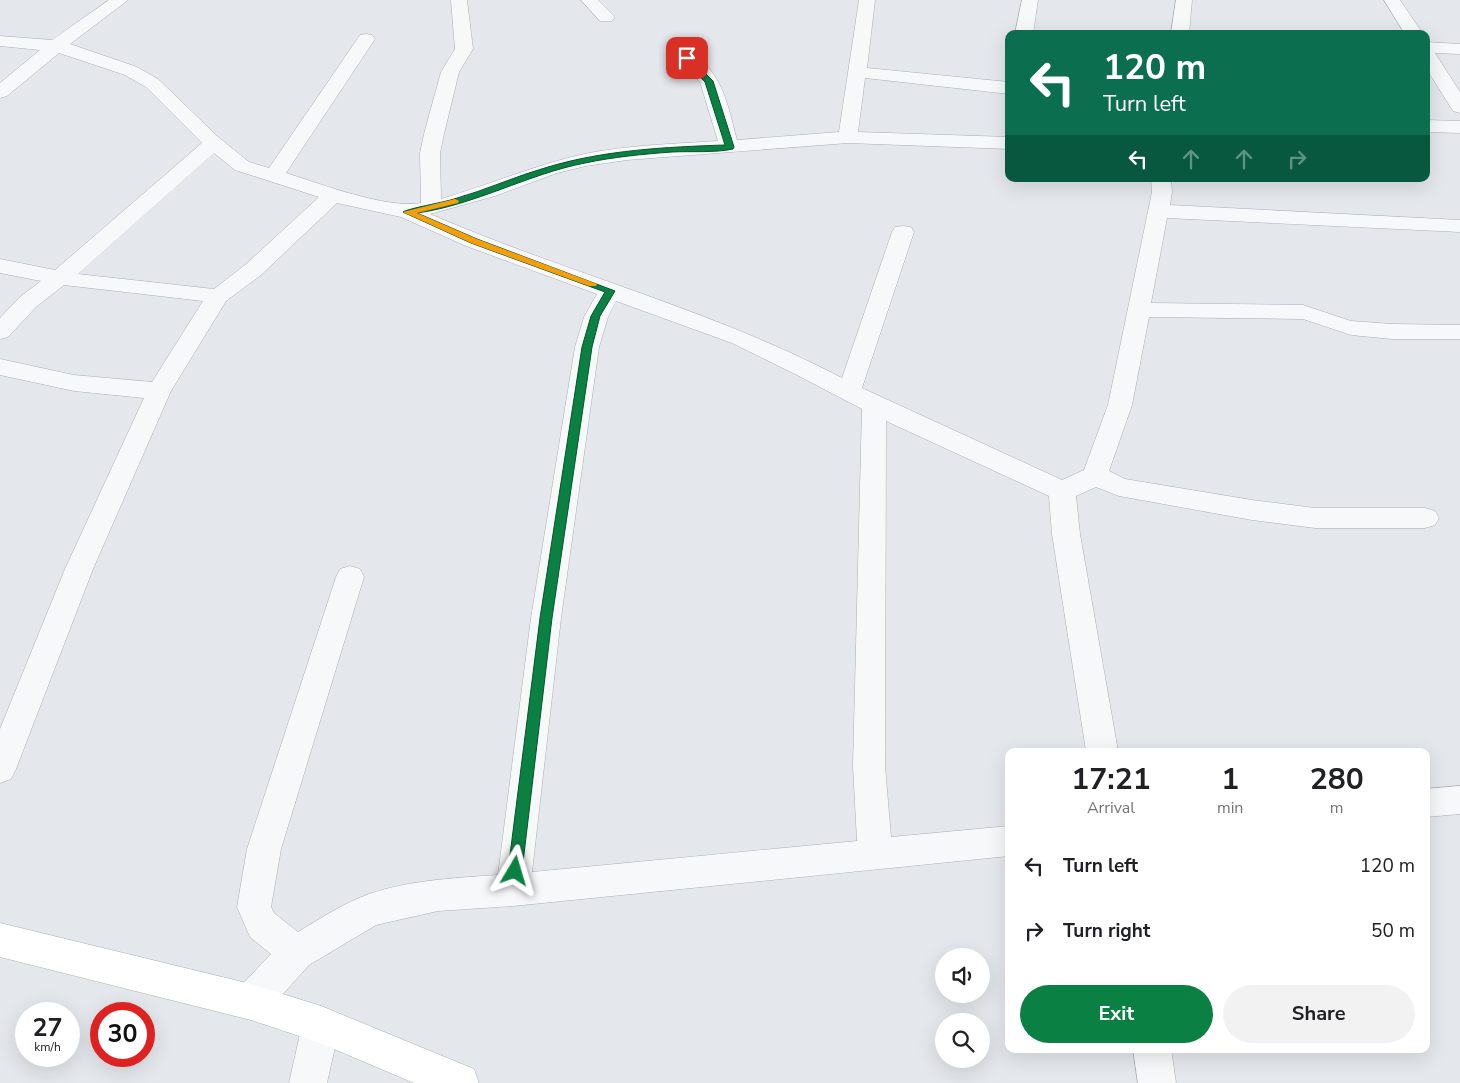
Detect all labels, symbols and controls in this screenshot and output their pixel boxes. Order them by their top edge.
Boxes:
pin [666,37,708,79]
icon: arrive [673,44,701,72]
text: 120 m [1103,44,1206,91]
icon: left [1020,50,1085,115]
text: Turn left [1103,89,1186,119]
icon: left [1124,145,1152,173]
icon: ahead [1177,145,1205,173]
icon: ahead [1230,145,1258,173]
icon: right [1283,145,1311,173]
text: 17:21 [1071,759,1151,800]
text: 1 [1221,759,1239,800]
text: 280 [1310,759,1364,800]
text: Arrival [1087,797,1135,819]
text: min [1217,797,1243,819]
text: m [1330,797,1344,819]
position arrow [488,844,540,896]
icon: left [1020,852,1048,880]
text: Turn left [1063,853,1138,879]
text: 120 m [1360,853,1415,879]
icon: right [1020,917,1048,945]
text: Turn right [1063,918,1150,944]
text: 50 m [1371,918,1415,944]
map controls [935,948,990,1068]
button: sound [935,948,990,1003]
button: Exit [1020,985,1213,1043]
button: Share [1223,985,1415,1043]
speed limit sign: 30 [90,1002,155,1067]
text: 27 [32,1011,63,1045]
button: search [935,1013,990,1068]
text: km/h [34,1039,61,1055]

